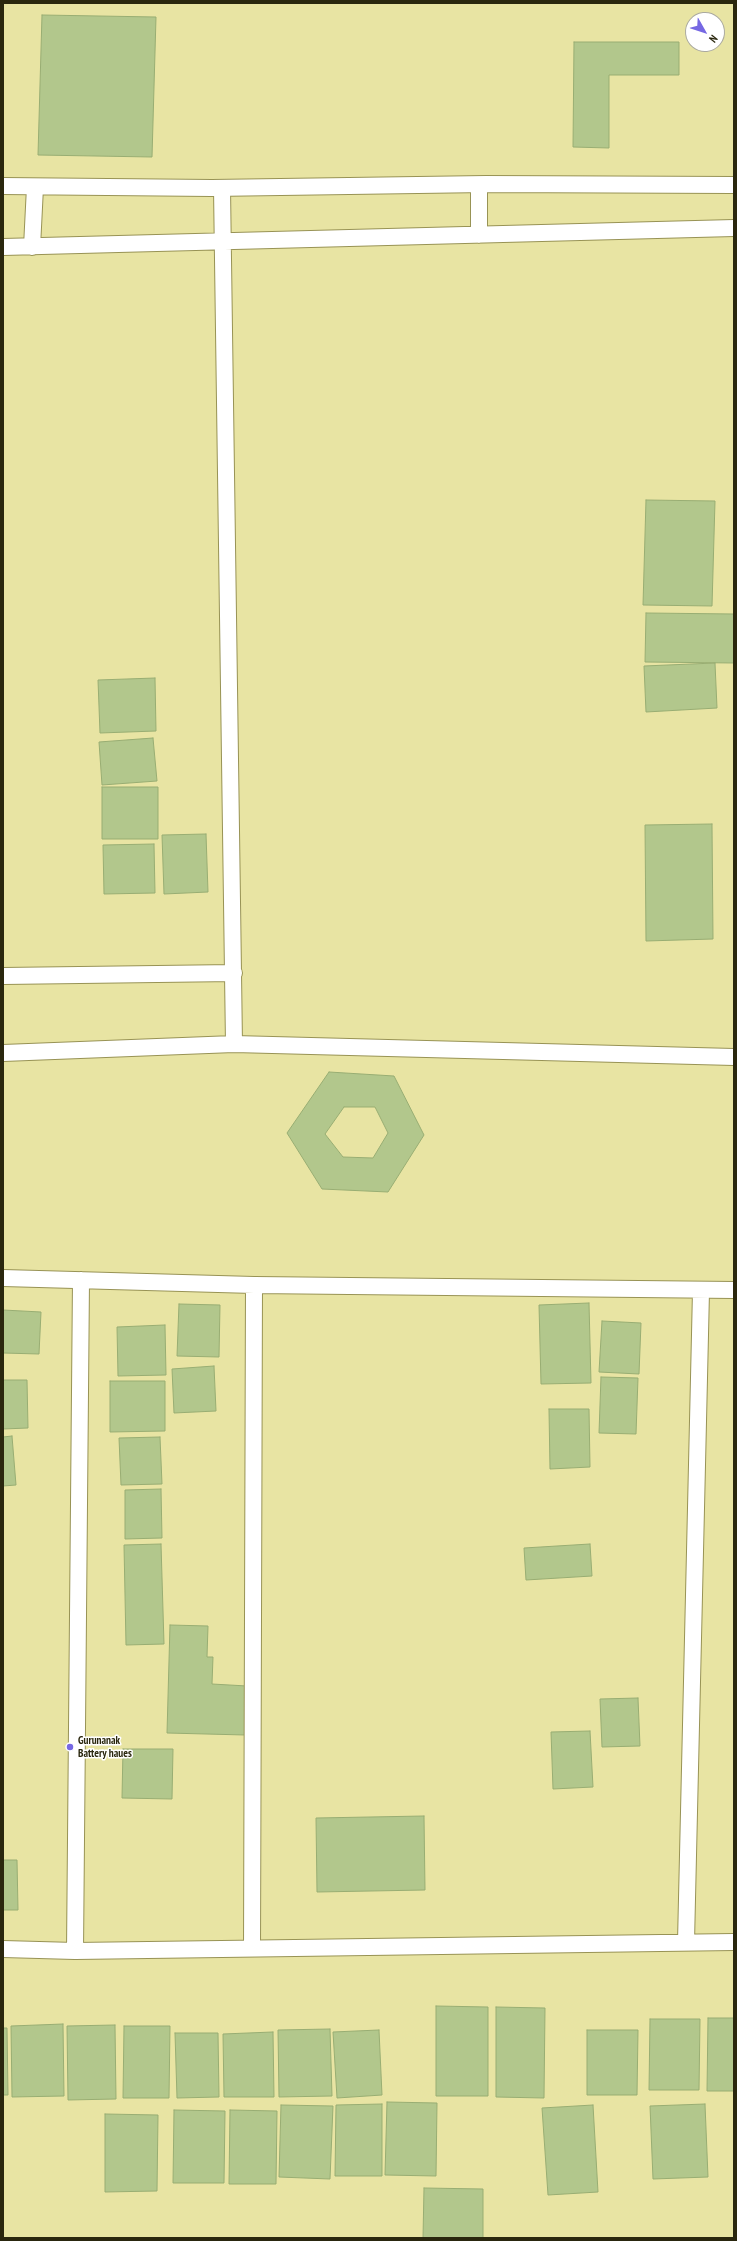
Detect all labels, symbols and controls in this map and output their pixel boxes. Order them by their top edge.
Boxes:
north arrow [685,12,725,52]
text: N [706,32,721,46]
place label: Gurunanak Battery haues [78,1734,132,1760]
marker: Gurunanak Battery haues [65,1742,75,1752]

